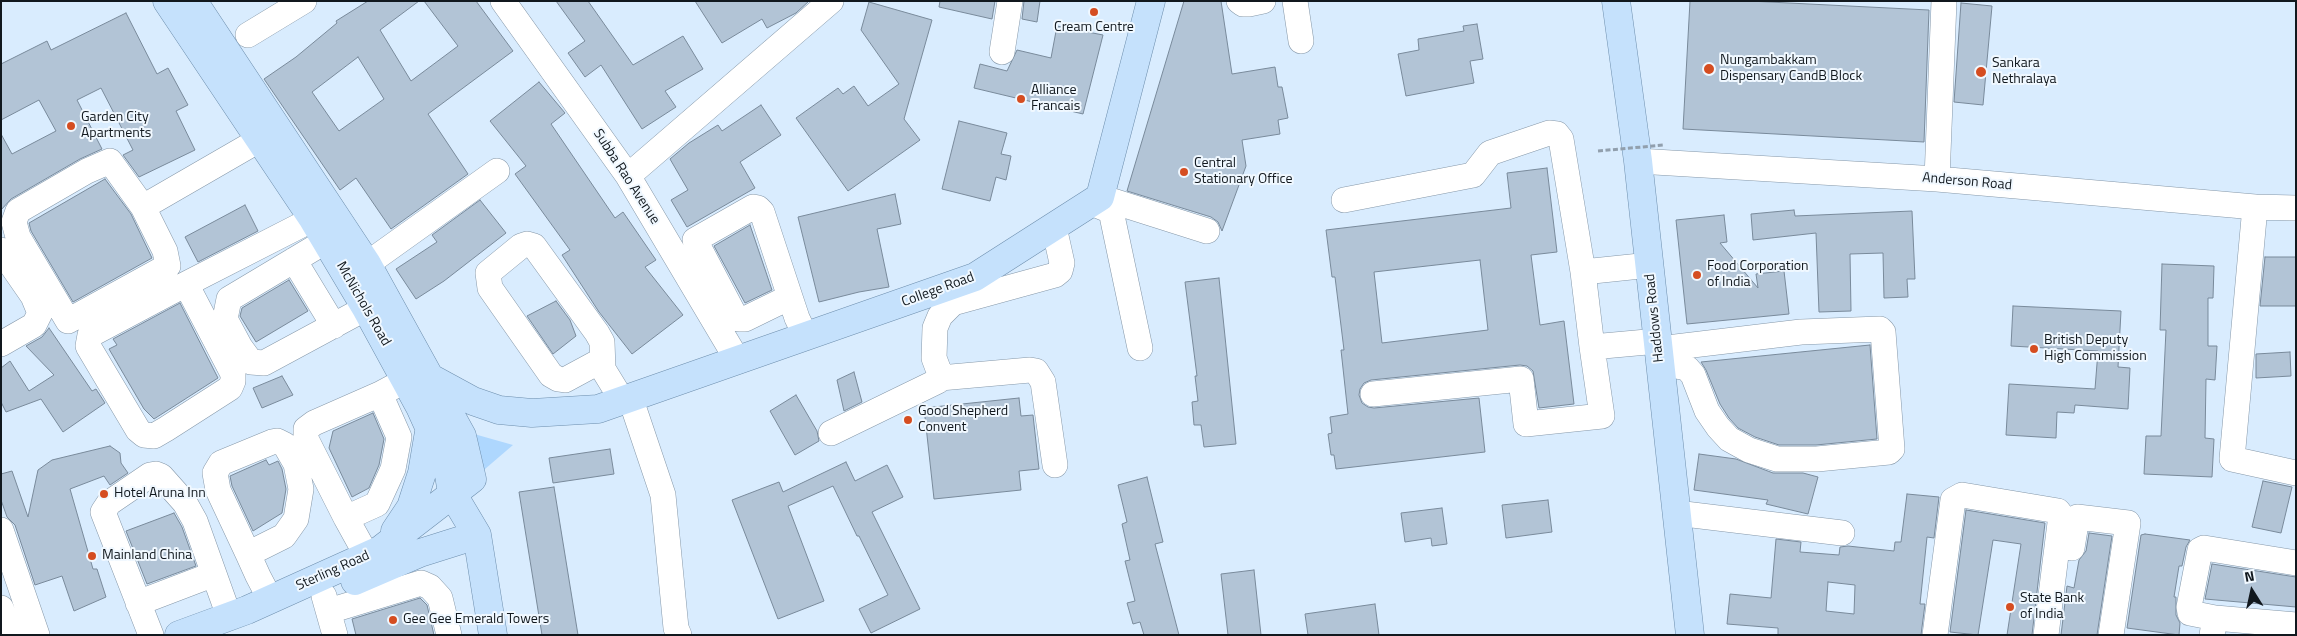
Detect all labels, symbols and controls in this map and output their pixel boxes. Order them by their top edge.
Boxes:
marker: Cream Centre [1088,6,1100,18]
place label: Cream Centre [1054,20,1134,36]
place label: Nungambakkam Dispensary CandB Block [1720,53,1862,85]
place label: Sankara Nethralaya [1992,56,2057,88]
marker: Nungambakkam Dispensary CandB Block [1702,62,1716,76]
marker: Sankara Nethralaya [1974,65,1988,79]
place label: Alliance Francais [1031,83,1080,115]
marker: Alliance Francais [1015,93,1027,105]
place label: Garden City Apartments [81,110,151,142]
marker: Garden City Apartments [65,120,77,132]
street label: Subba Rao Avenue [589,126,663,228]
place label: Central Stationary Office [1194,156,1293,188]
marker: Central Stationary Office [1178,166,1190,178]
street label: Anderson Road [1921,170,2013,194]
street label: McNichols Road [332,259,394,349]
place label: Food Corporation of India [1707,259,1809,292]
street label: College Road [899,269,977,311]
marker: Food Corporation of India [1691,269,1703,281]
street label: Haddows Road [1642,273,1668,363]
place label: British Deputy High Commission [2044,333,2147,366]
marker: British Deputy High Commission [2028,343,2040,355]
place label: Good Shepherd Convent [918,404,1008,437]
marker: Good Shepherd Convent [902,414,914,426]
place label: Hotel Aruna Inn [114,486,206,502]
marker: Hotel Aruna Inn [98,488,110,500]
street label: Sterling Road [294,547,372,595]
place label: Mainland China [102,548,192,564]
marker: Mainland China [86,550,98,562]
text: N [2243,565,2256,587]
north arrow [2227,566,2277,616]
place label: State Bank of India [2020,591,2084,624]
marker: State Bank of India [2004,601,2016,613]
place label: Gee Gee Emerald Towers [403,612,549,628]
marker: Gee Gee Emerald Towers [387,614,399,626]

